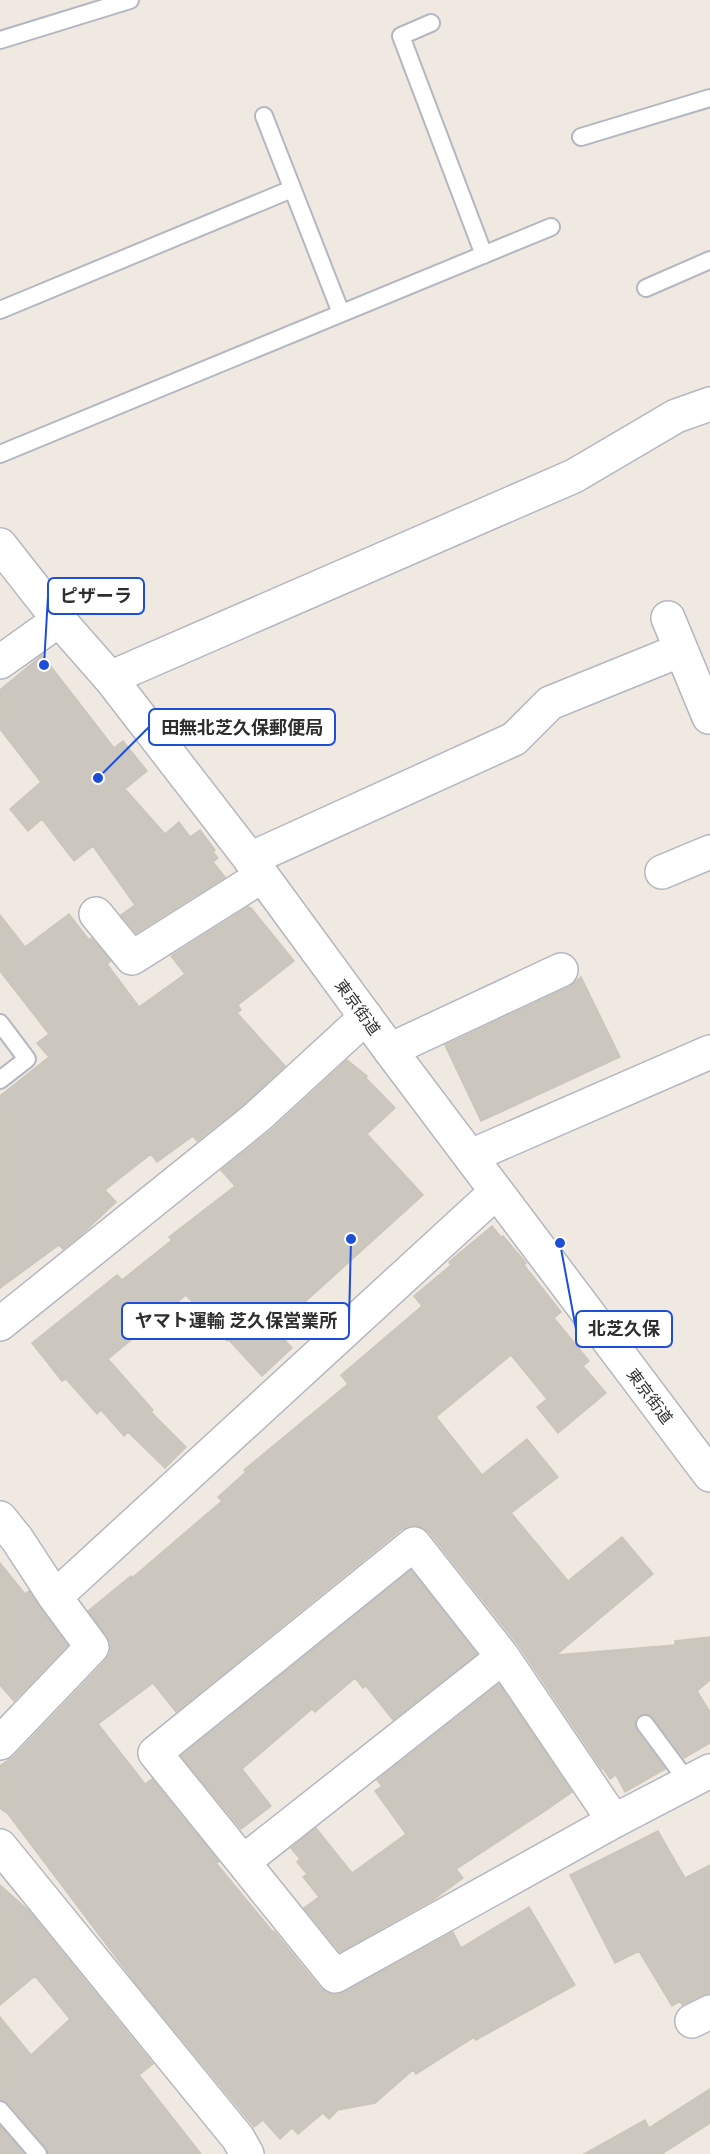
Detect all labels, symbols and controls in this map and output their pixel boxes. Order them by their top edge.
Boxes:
callout: ピザーラ [48,578,144,614]
text: ピザーラ [60,583,132,607]
callout: 田無北芝久保郵便局 [149,709,335,745]
text: 田無北芝久保郵便局 [161,715,323,739]
street label: 東京街道 [330,975,386,1039]
callout: ヤマト運輸 芝久保営業所 [122,1303,349,1339]
text: ヤマト運輸 芝久保営業所 [135,1308,337,1332]
callout: 北芝久保 [576,1311,672,1347]
text: 北芝久保 [588,1316,661,1340]
street label: 東京街道 [622,1364,678,1428]

